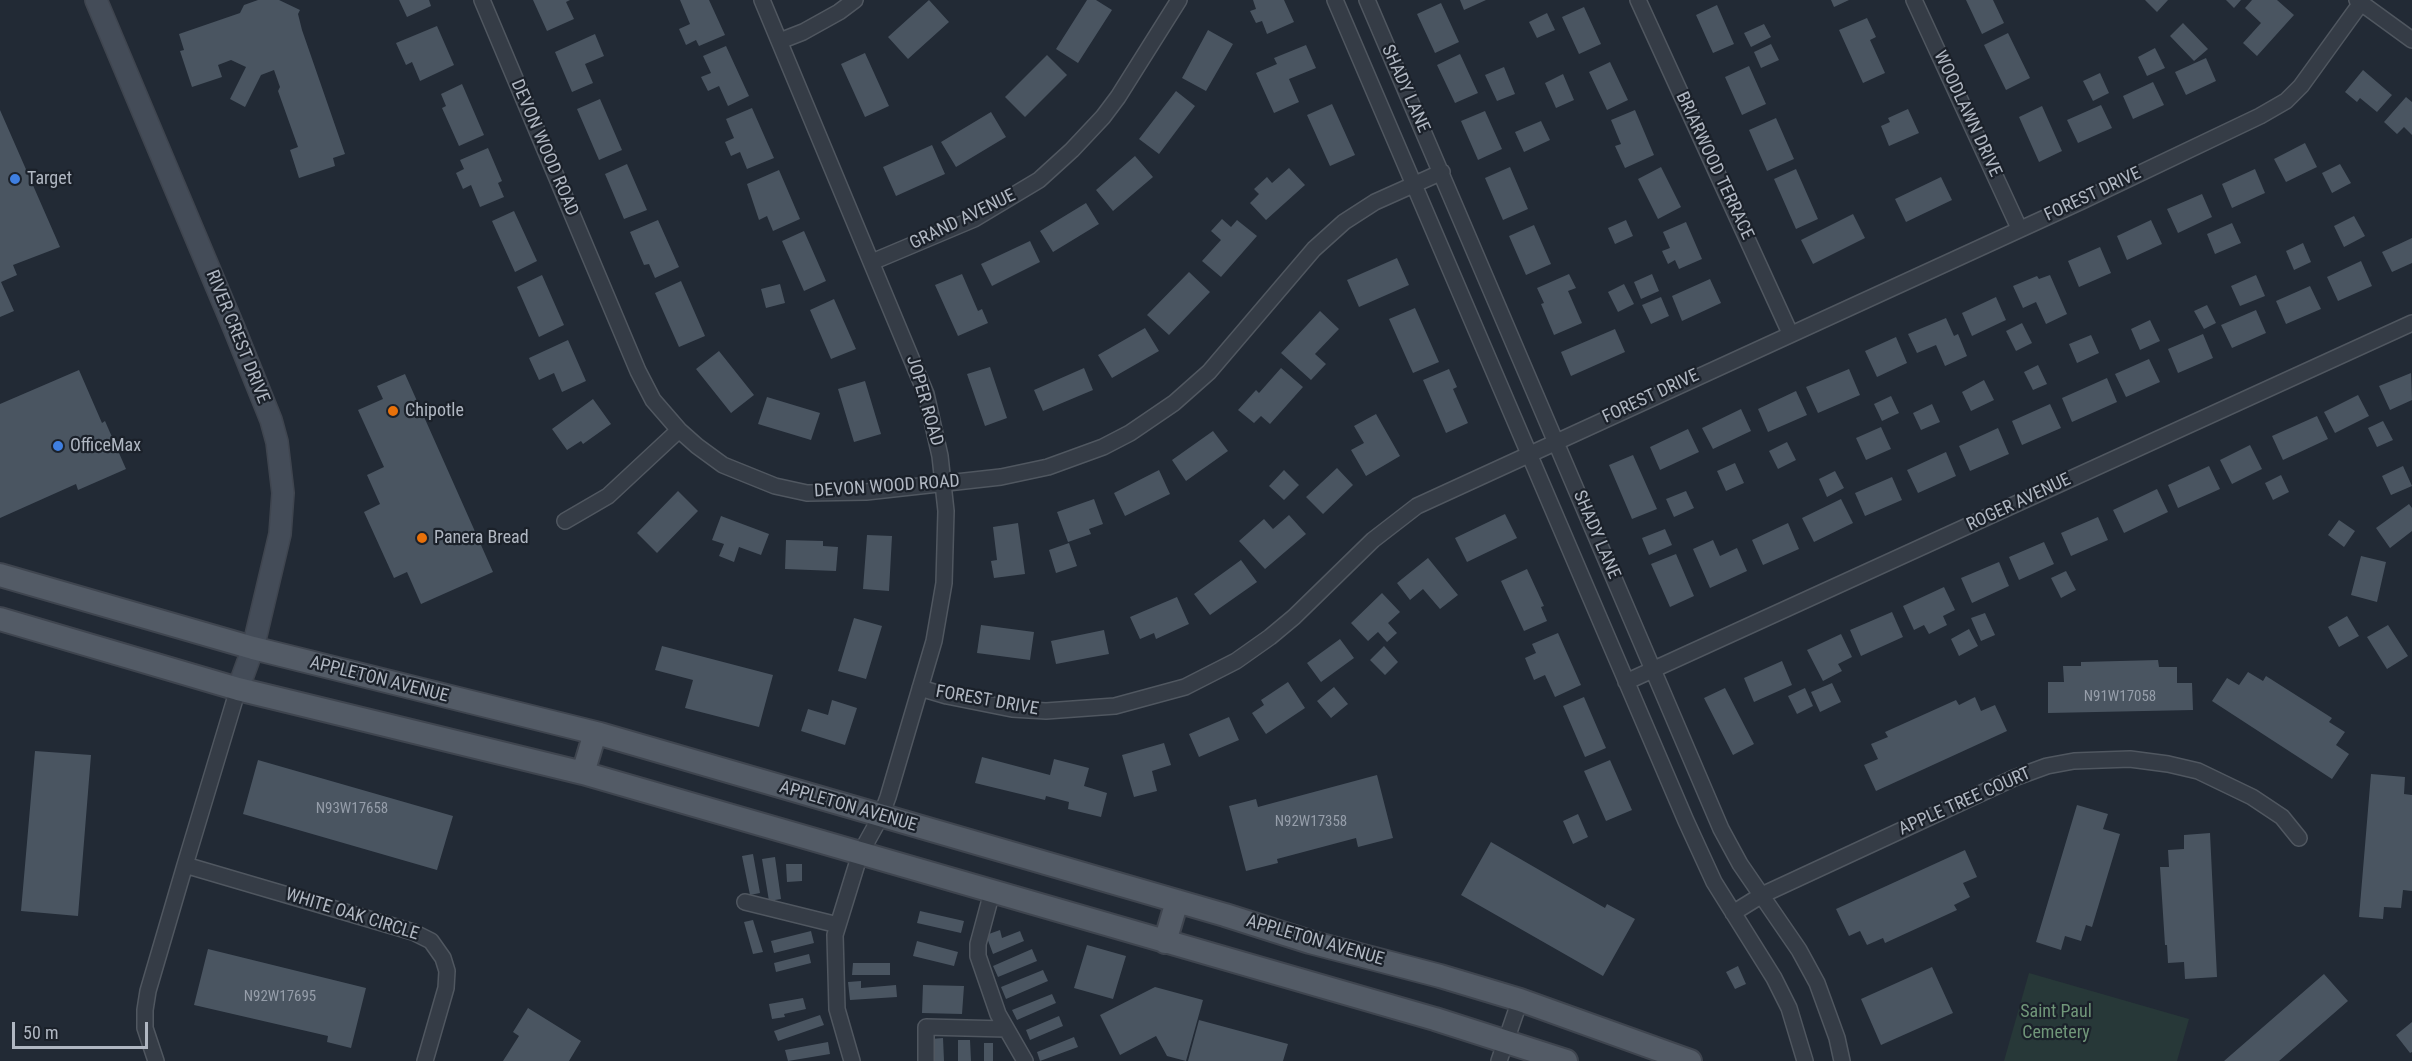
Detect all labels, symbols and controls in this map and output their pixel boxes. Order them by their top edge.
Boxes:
street label: SHADY LANE [1376,42,1434,136]
street label: WOODLAWN DRIVE [1928,48,2006,180]
street label: DEVON WOOD ROAD [506,77,582,219]
street label: BRIARWOOD TERRACE [1670,89,1758,243]
street label: FOREST DRIVE [2041,163,2145,227]
place label: Target [27,168,72,190]
marker: Target [8,172,22,186]
street label: GRAND AVENUE [907,185,1019,255]
street label: RIVER CREST DRIVE [200,267,274,407]
street label: JOPER ROAD [901,353,947,449]
street label: FOREST DRIVE [1599,365,1703,429]
place label: Chipotle [405,400,464,422]
marker: Chipotle [386,404,400,418]
place label: OfficeMax [70,435,141,457]
marker: OfficeMax [51,439,65,453]
street label: ROGER AVENUE [1963,469,2075,537]
street label: DEVON WOOD ROAD [813,471,961,503]
street label: SHADY LANE [1568,488,1624,582]
place label: Panera Bread [434,527,529,549]
marker: Panera Bread [415,531,429,545]
street label: APPLETON AVENUE [307,652,451,708]
street label: FOREST DRIVE [934,681,1040,721]
house number: N91W17058 [2084,688,2156,706]
street label: APPLE TREE COURT [1896,763,2034,841]
street label: APPLETON AVENUE [777,777,919,837]
house number: N93W17658 [316,800,388,818]
house number: N92W17358 [1275,813,1347,831]
street label: WHITE OAK CIRCLE [283,884,421,946]
street label: APPLETON AVENUE [1244,911,1386,971]
house number: N92W17695 [244,988,316,1006]
park label: Saint Paul Cemetery [2020,1001,2092,1044]
scale bar [15,1010,152,1048]
text: 50 m [23,1022,58,1043]

